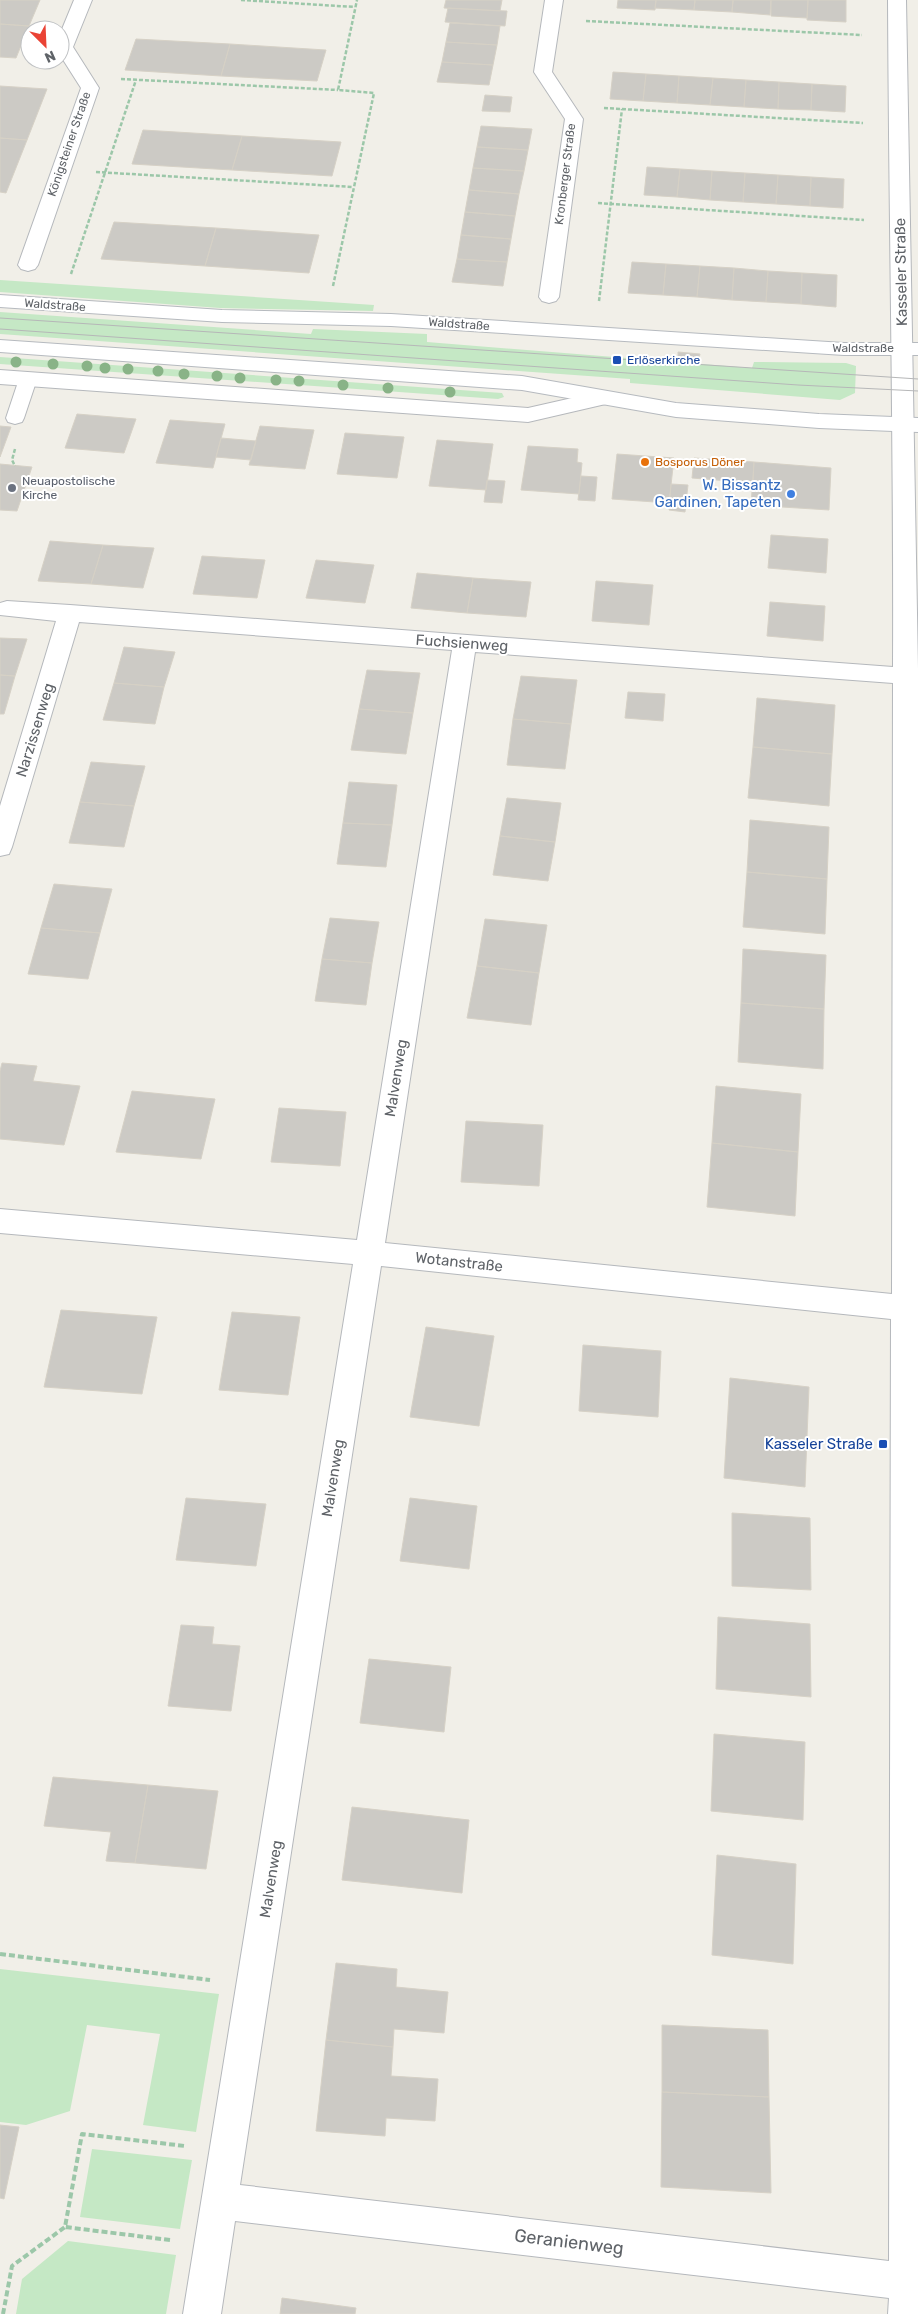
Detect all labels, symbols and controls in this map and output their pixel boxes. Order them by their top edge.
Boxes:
north arrow [20,20,70,70]
text: N [42,47,58,66]
street label: Königsteiner Straße [45,90,94,198]
street label: Kronberger Straße [552,122,578,226]
street label: Kasseler Straße [891,218,911,326]
street label: Waldstraße [24,296,87,314]
street label: Waldstraße [428,315,491,333]
street label: Waldstraße [832,341,894,355]
place label: Erlöserkirche [627,353,701,367]
marker: Erlöserkirche [611,354,623,366]
place label: Bosporus Döner [655,455,745,469]
marker: Bosporus Döner [639,456,651,468]
place label: Neuapostolische Kirche [22,474,116,502]
place label: W. Bissantz Gardinen, Tapeten [655,476,781,511]
marker: Neuapostolische Kirche [6,482,18,494]
marker: W. Bissantz Gardinen, Tapeten [785,488,797,500]
street label: Fuchsienweg [415,631,509,655]
street label: Narzissenweg [12,681,58,779]
street label: Malvenweg [381,1038,411,1118]
street label: Wotanstraße [414,1248,504,1276]
place label: Kasseler Straße [765,1435,873,1453]
street label: Malvenweg [318,1438,348,1518]
marker: Kasseler Straße [877,1438,889,1450]
street label: Malvenweg [256,1839,286,1919]
street label: Geranienweg [513,2224,625,2260]

